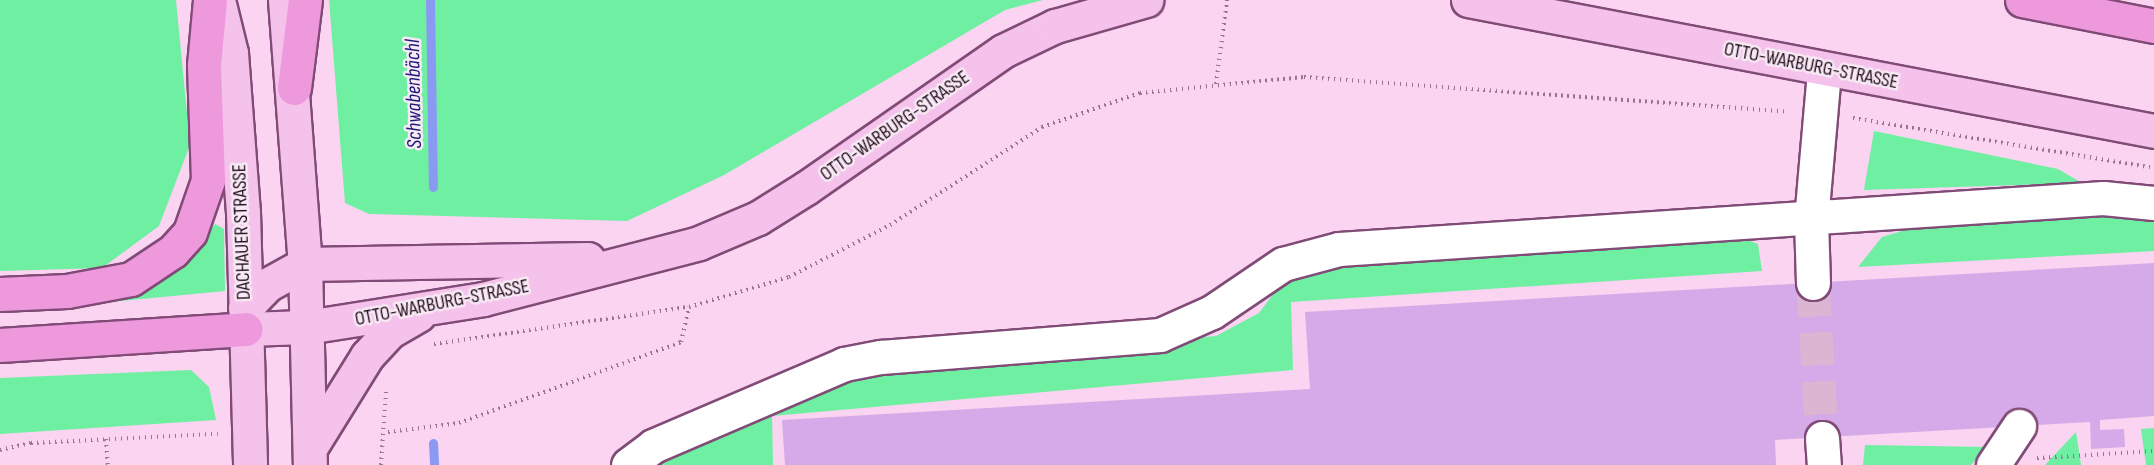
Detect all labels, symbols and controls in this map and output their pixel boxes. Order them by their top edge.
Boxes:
street label: OTTO-WARBURG-STRASSE [1722,37,1900,95]
water label: Schwabenbächl [400,39,428,149]
street label: OTTO-WARBURG-STRASSE [816,65,974,187]
street label: DACHAUER STRASSE [228,164,256,300]
street label: OTTO-WARBURG-STRASSE [353,274,531,332]

